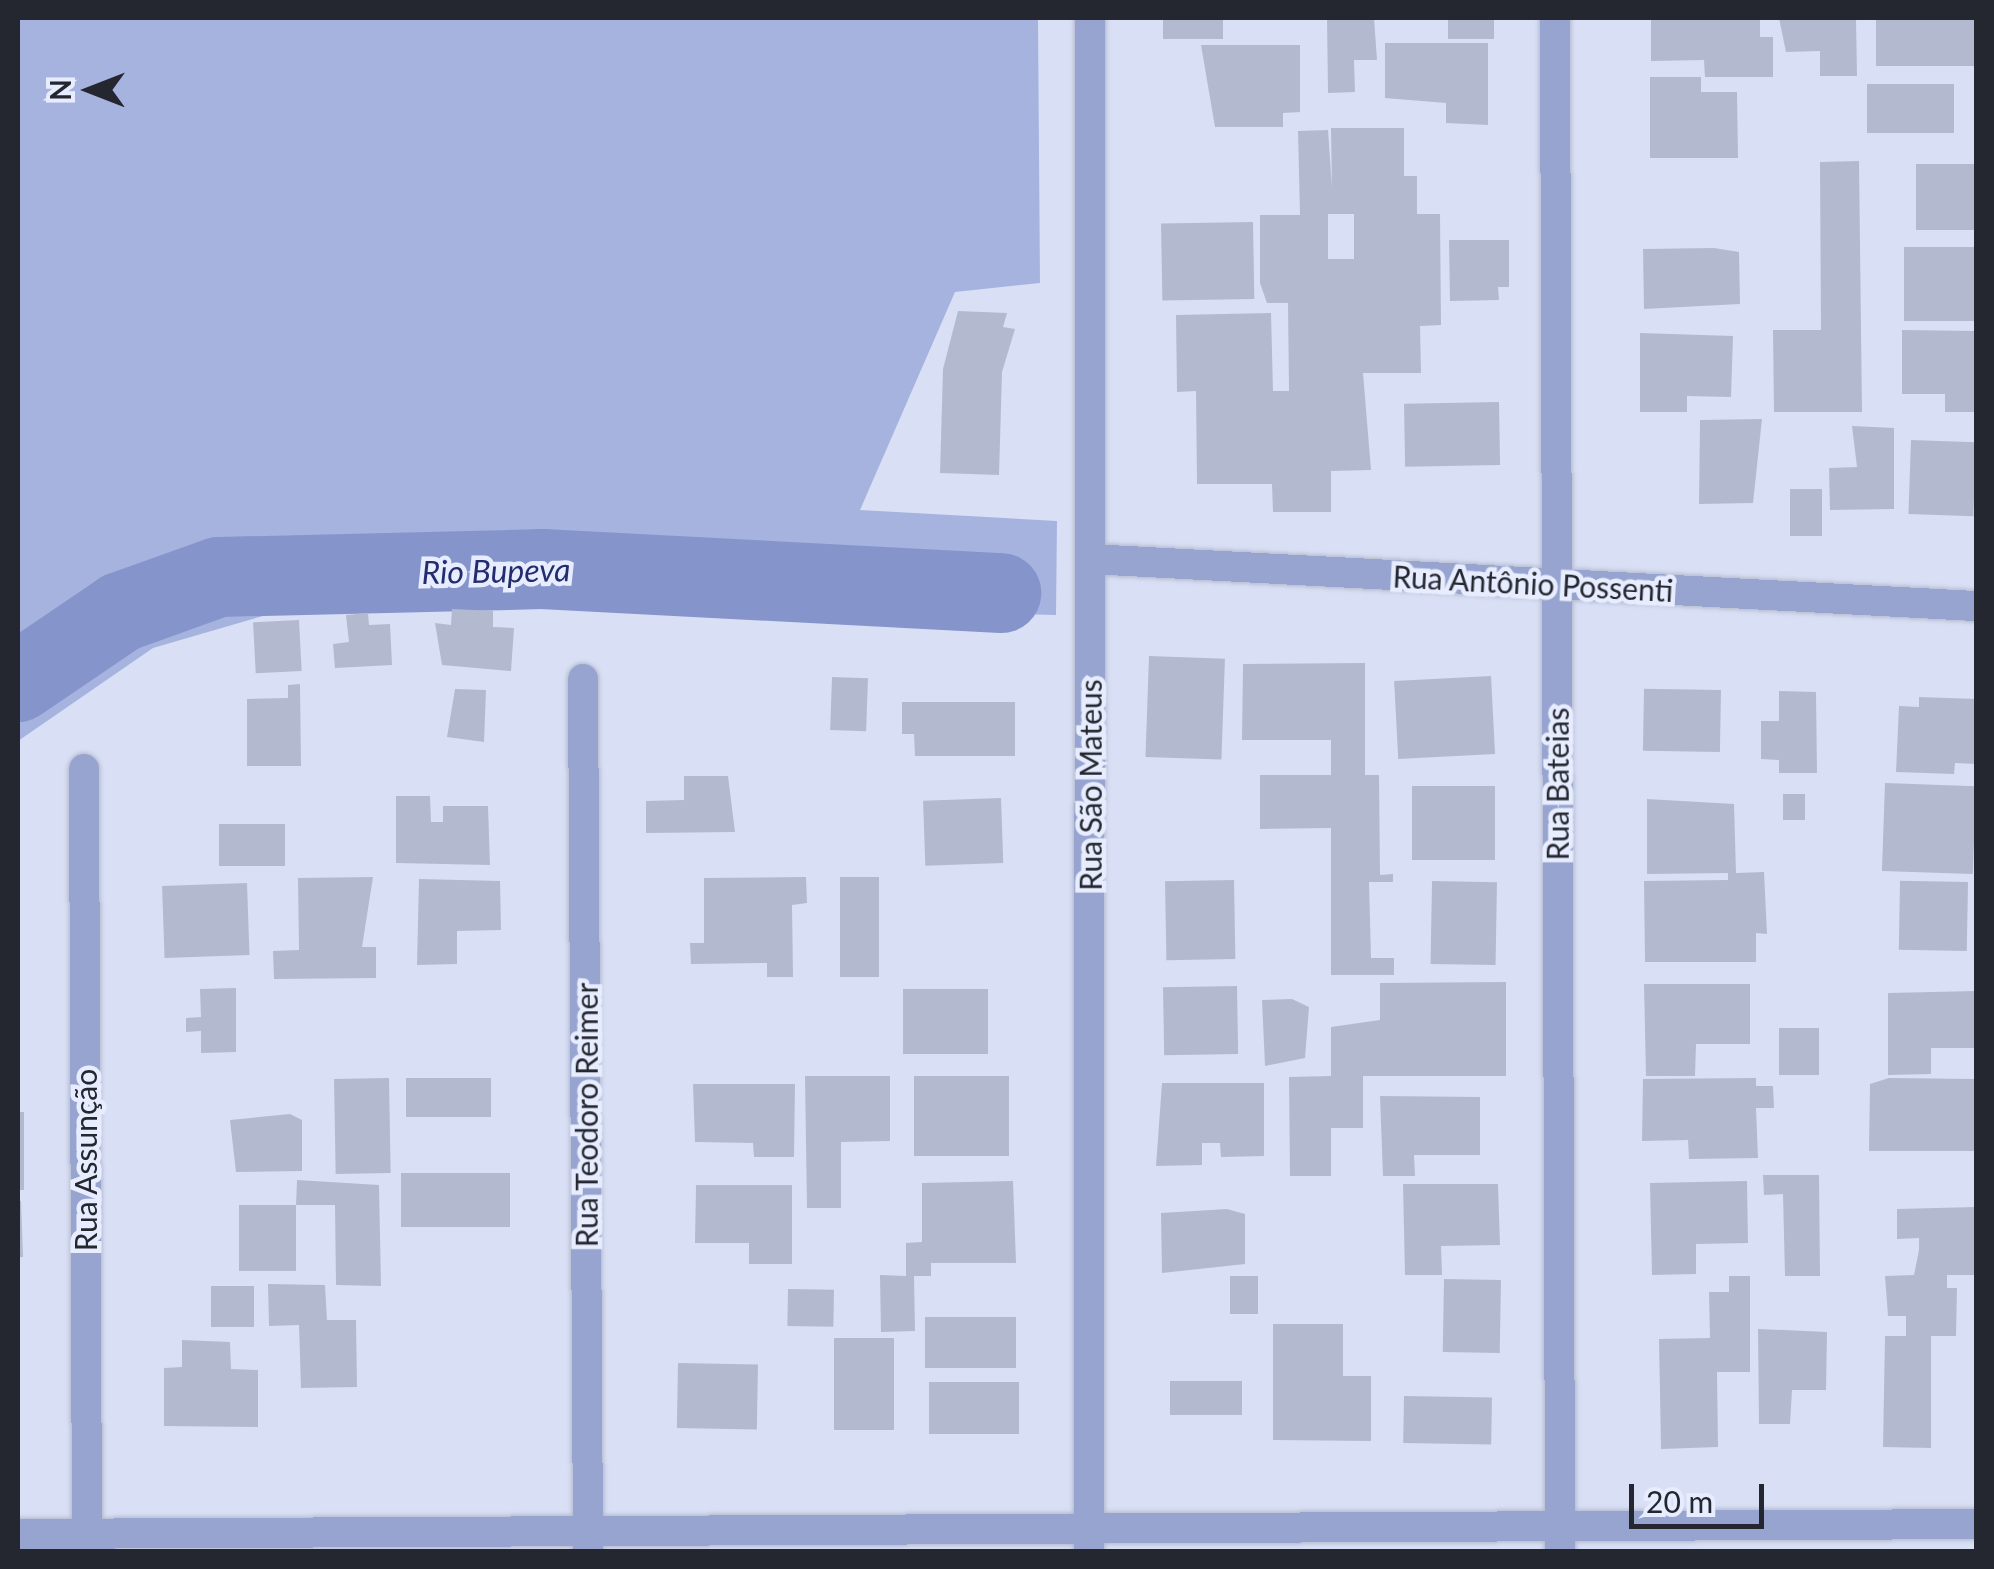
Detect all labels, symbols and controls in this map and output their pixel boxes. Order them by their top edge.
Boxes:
north arrow [40,40,140,140]
text: N [43,79,77,101]
water label: Rio Bupeva [421,551,571,591]
street label: Rua Antônio Possenti [1391,558,1675,608]
street label: Rua São Mateus [1072,679,1108,891]
street label: Rua Bateias [1539,708,1575,860]
street label: Rua Teodoro Reimer [568,982,604,1248]
street label: Rua Assunção [67,1068,103,1252]
scale bar [1634,1464,1769,1526]
text: 20 m [1646,1483,1713,1519]

